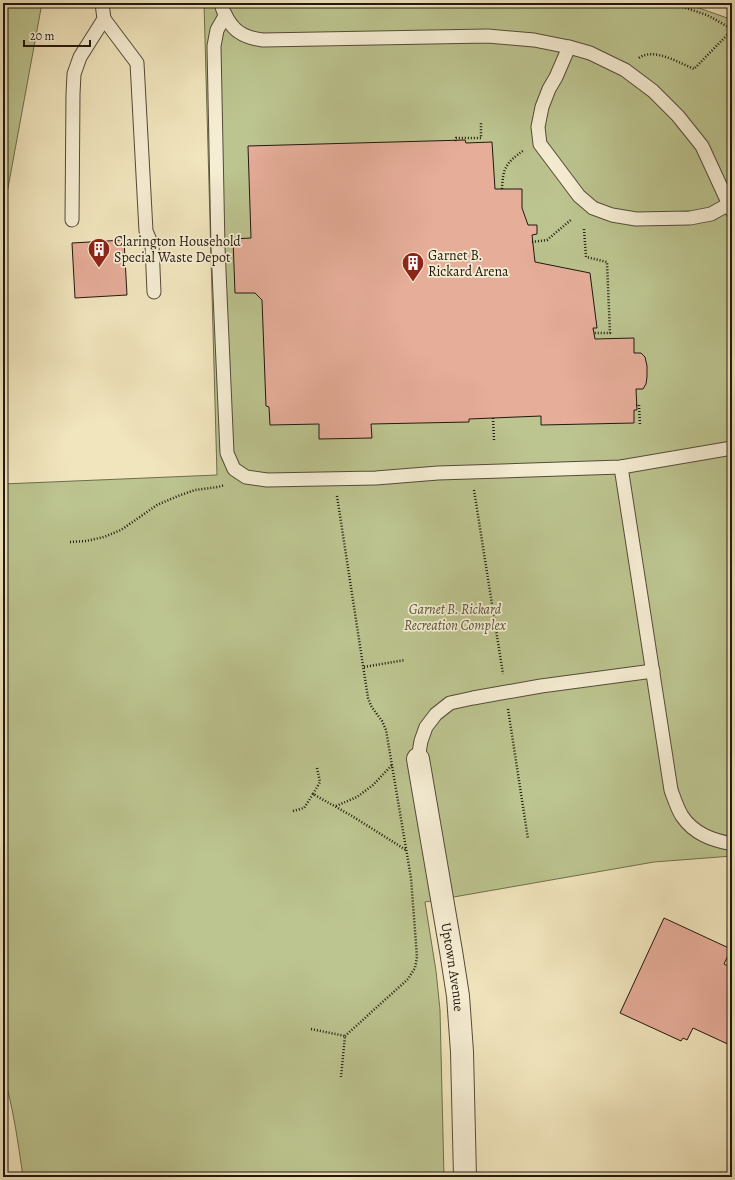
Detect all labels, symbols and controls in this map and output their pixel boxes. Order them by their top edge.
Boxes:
scale bar [24,22,90,48]
text: 20 m [30,28,54,44]
place label: Clarington Household Special Waste Depot [114,232,241,267]
building icon: Clarington Household Special Waste Depot [86,236,112,269]
place label: Garnet B. Rickard Arena [428,246,509,281]
building icon: Garnet B. Rickard Arena [400,250,426,283]
park label: Garnet B. Rickard Recreation Complex [404,600,507,635]
street label: Uptown Avenue [436,921,468,1012]

